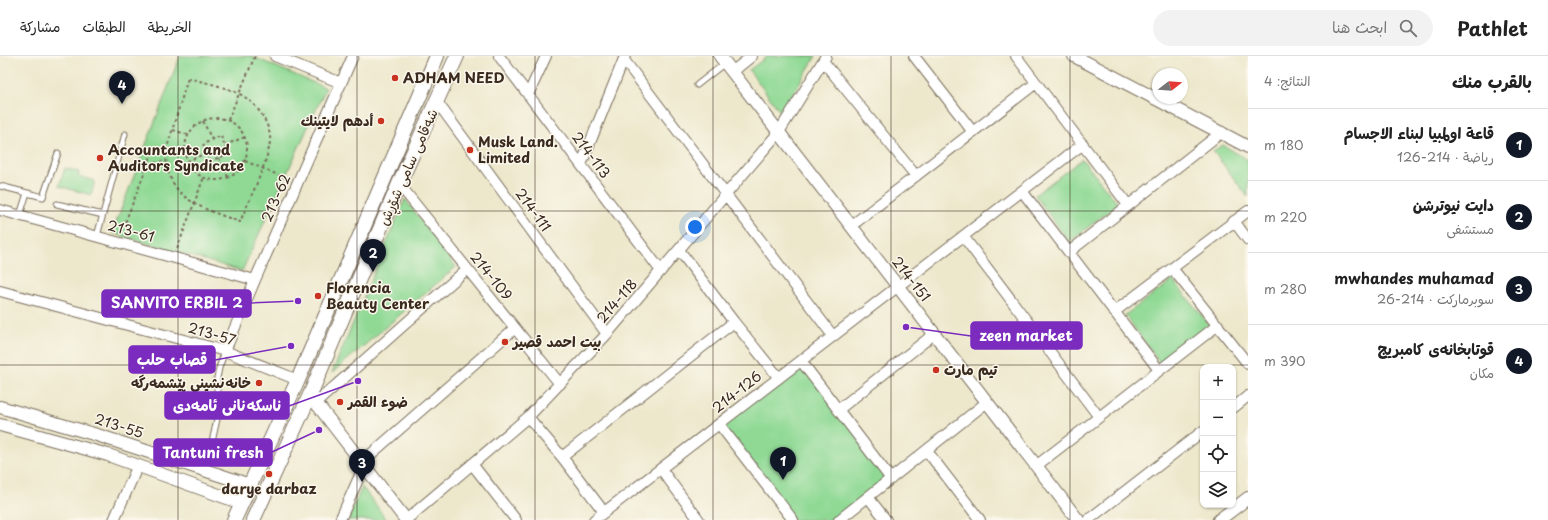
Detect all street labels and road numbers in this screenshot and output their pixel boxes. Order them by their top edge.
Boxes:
street label: شەقامی سامی شۆڕش [372,105,445,230]
street label: 214-113 [567,127,616,182]
street label: 213-62 [256,170,295,225]
street label: 214-111 [510,184,556,236]
street label: 213-61 [105,214,157,247]
street label: 214-109 [465,247,517,304]
street label: 214-151 [887,252,936,306]
street label: 214-118 [591,274,642,327]
street label: 213-57 [186,317,239,350]
street label: 214-126 [707,366,766,418]
street label: 213-55 [92,408,146,443]

